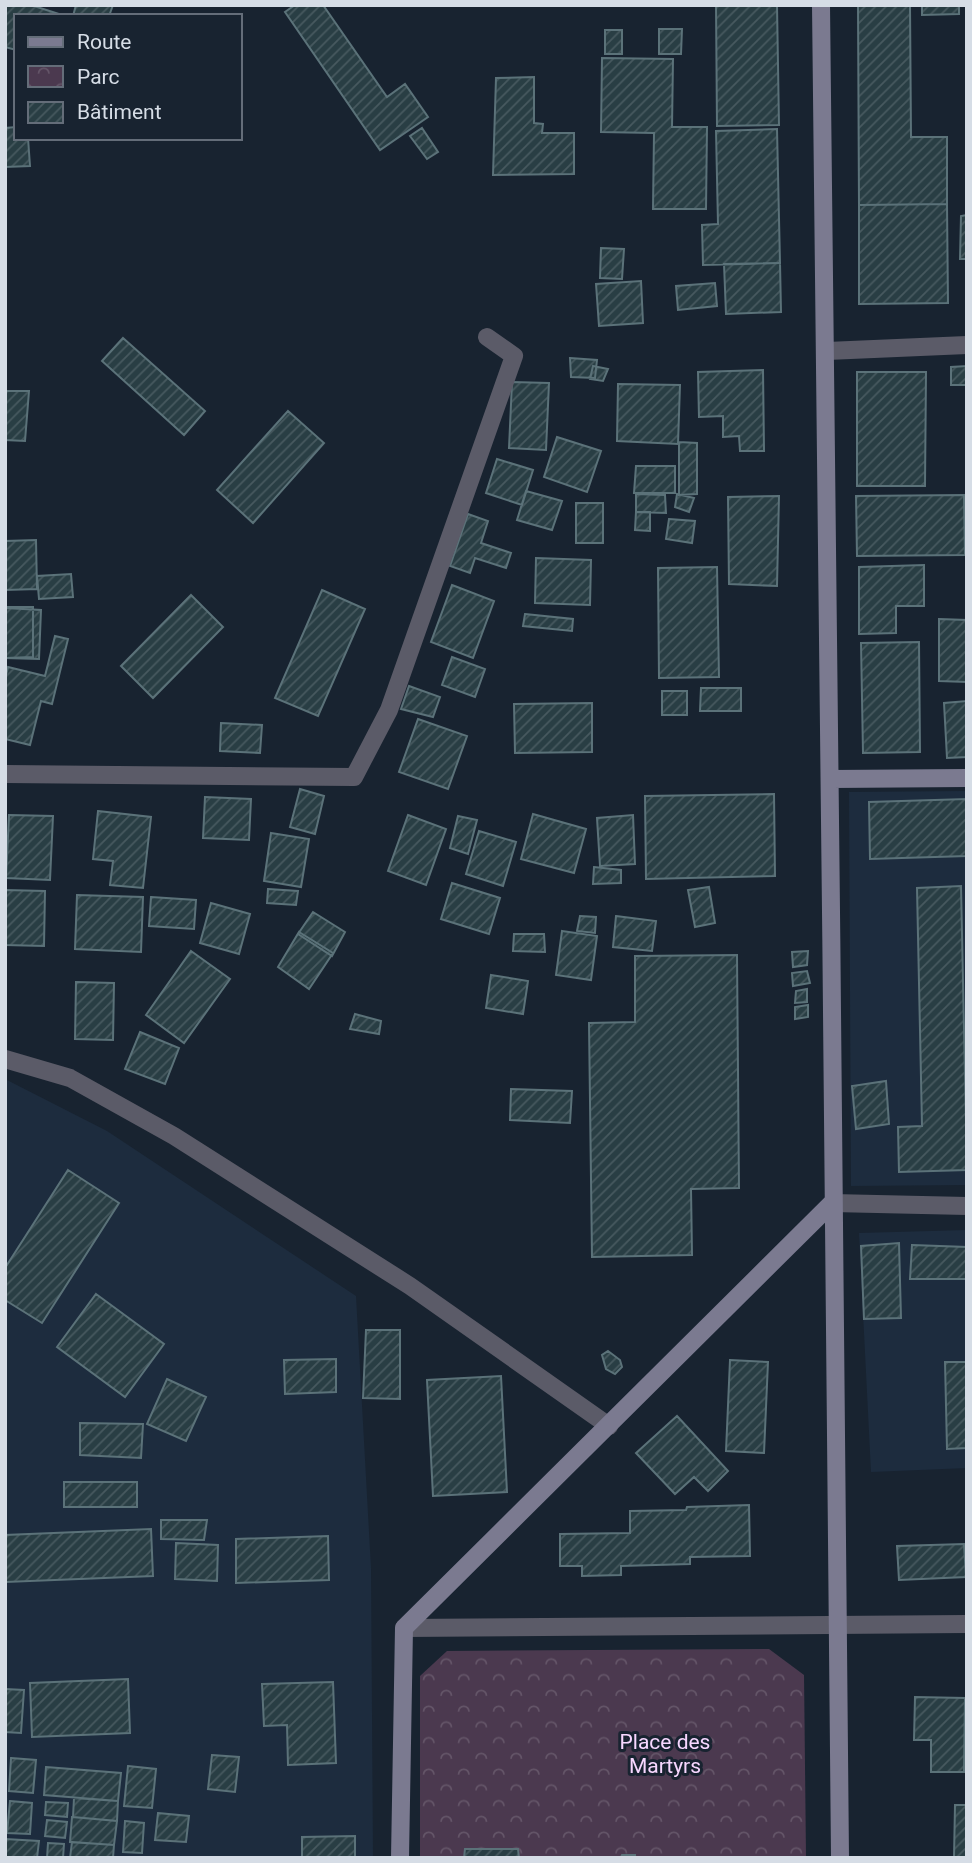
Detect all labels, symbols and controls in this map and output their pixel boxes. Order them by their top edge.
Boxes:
legend [14,14,242,140]
text: Route [77,30,132,54]
text: Parc [77,65,119,89]
text: Bâtiment [77,100,162,124]
park label: Place des Martyrs [620,1730,710,1778]

